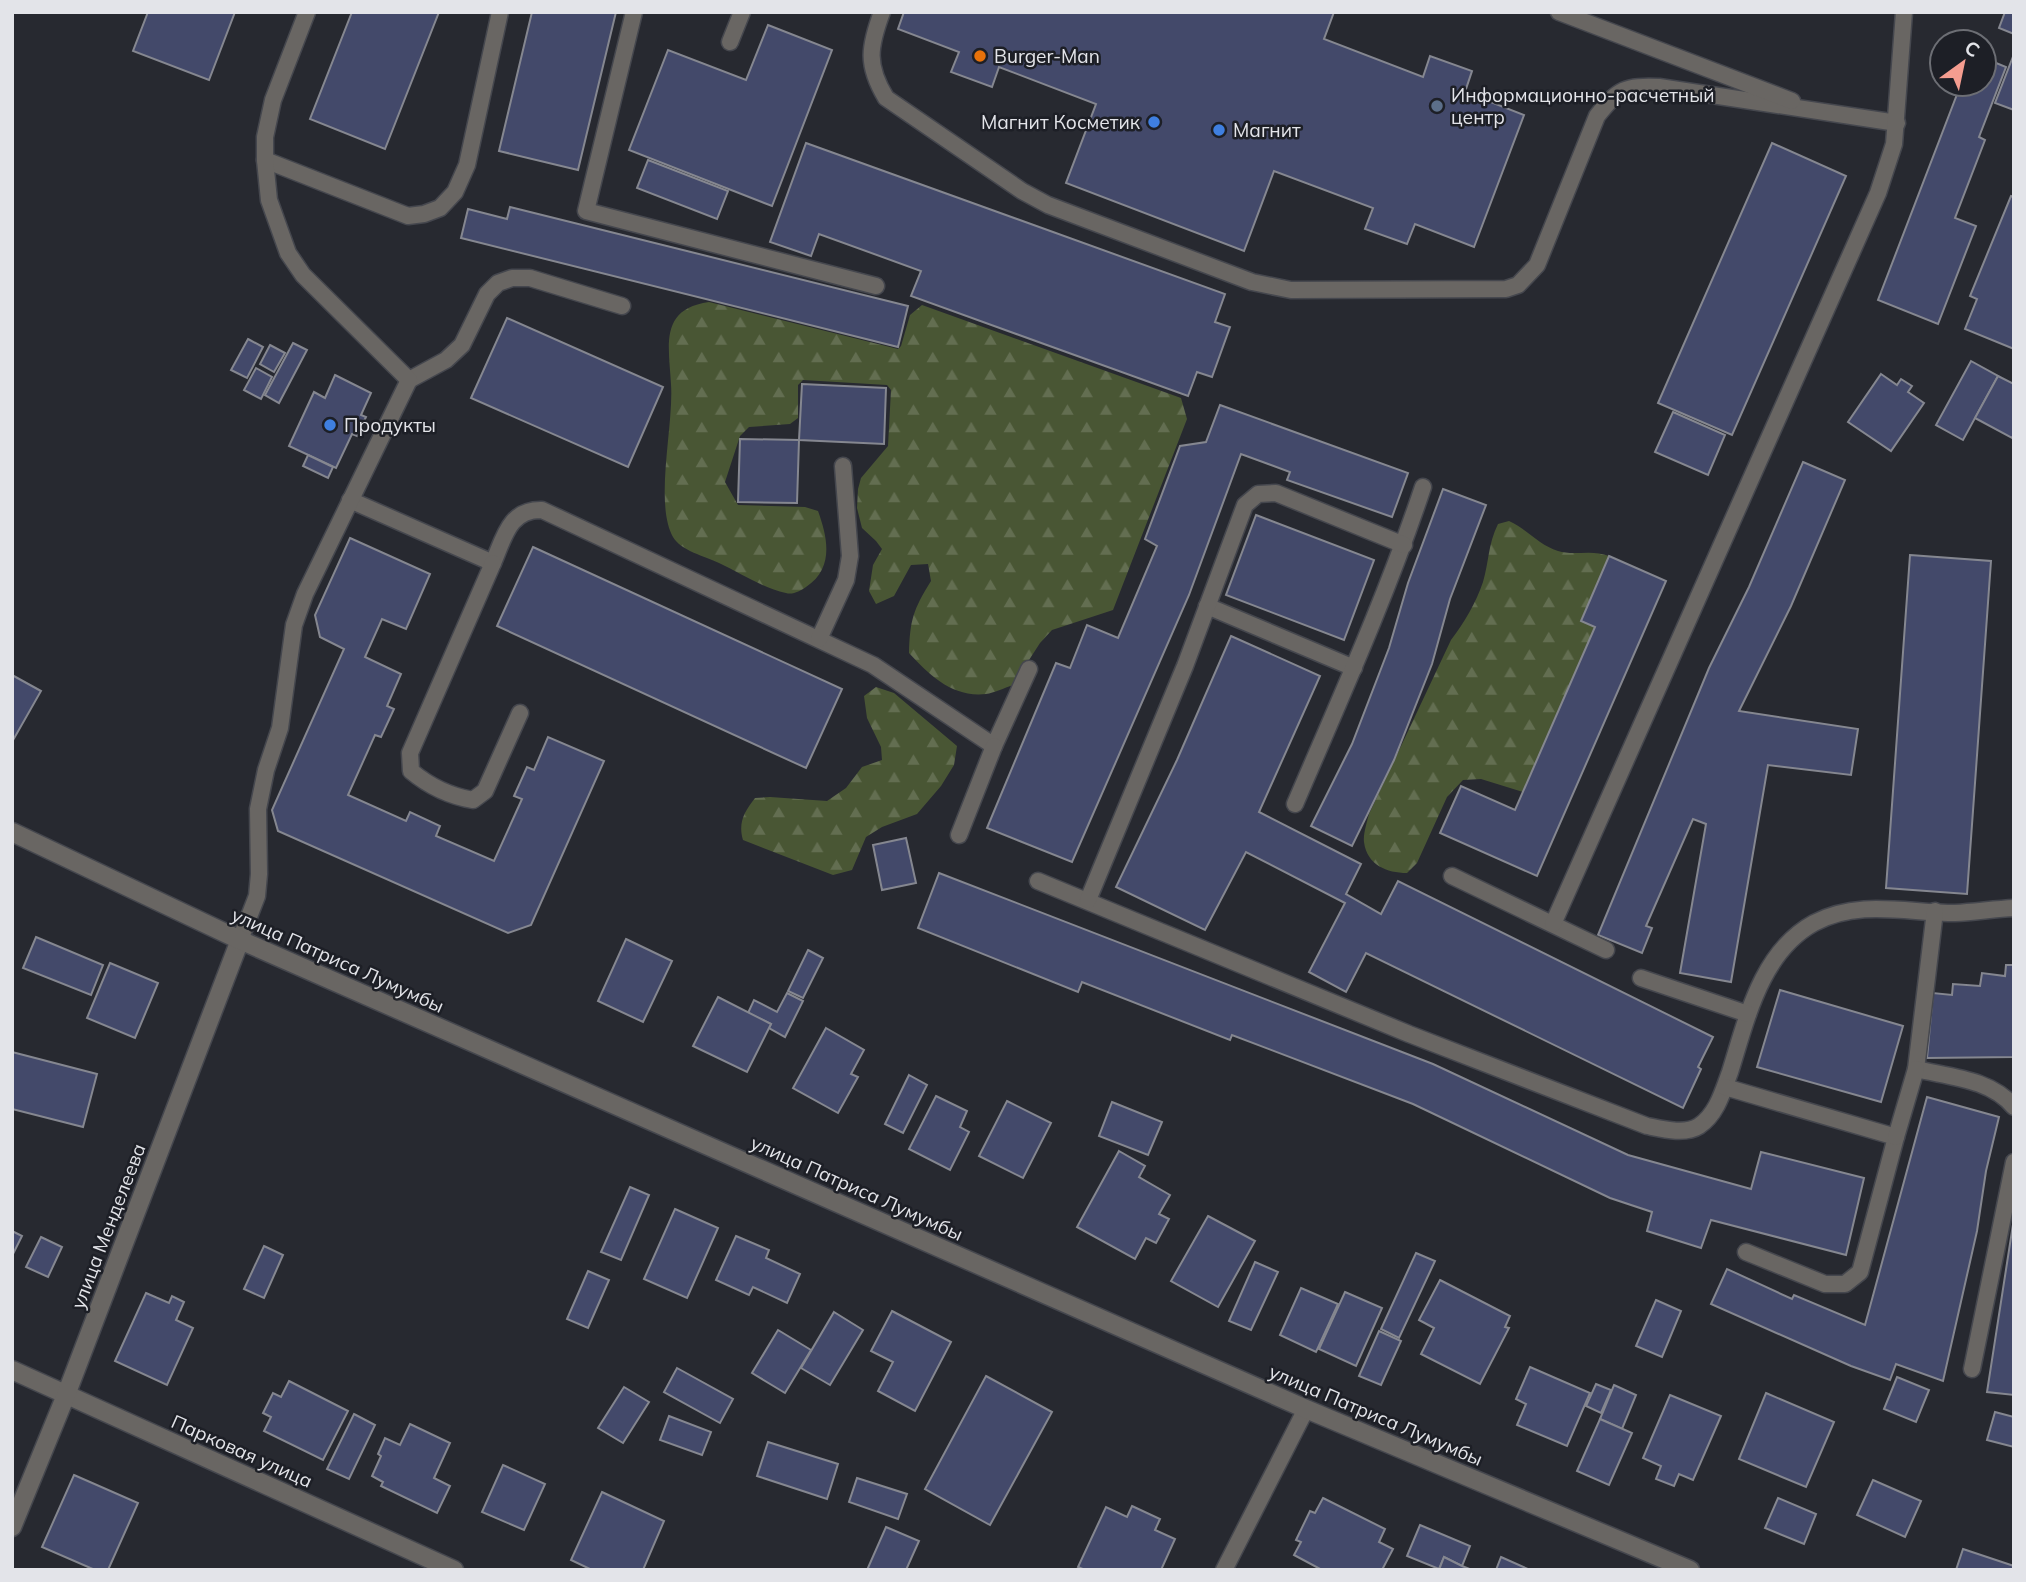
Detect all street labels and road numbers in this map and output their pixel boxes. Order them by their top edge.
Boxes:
street label: улица Патриса Лумумбы [228,902,448,1018]
street label: улица Патриса Лумумбы [747,1130,967,1246]
street label: улица Менделеева [65,1140,151,1312]
street label: улица Патриса Лумумбы [1265,1359,1487,1471]
street label: Парковая улица [168,1409,316,1493]

